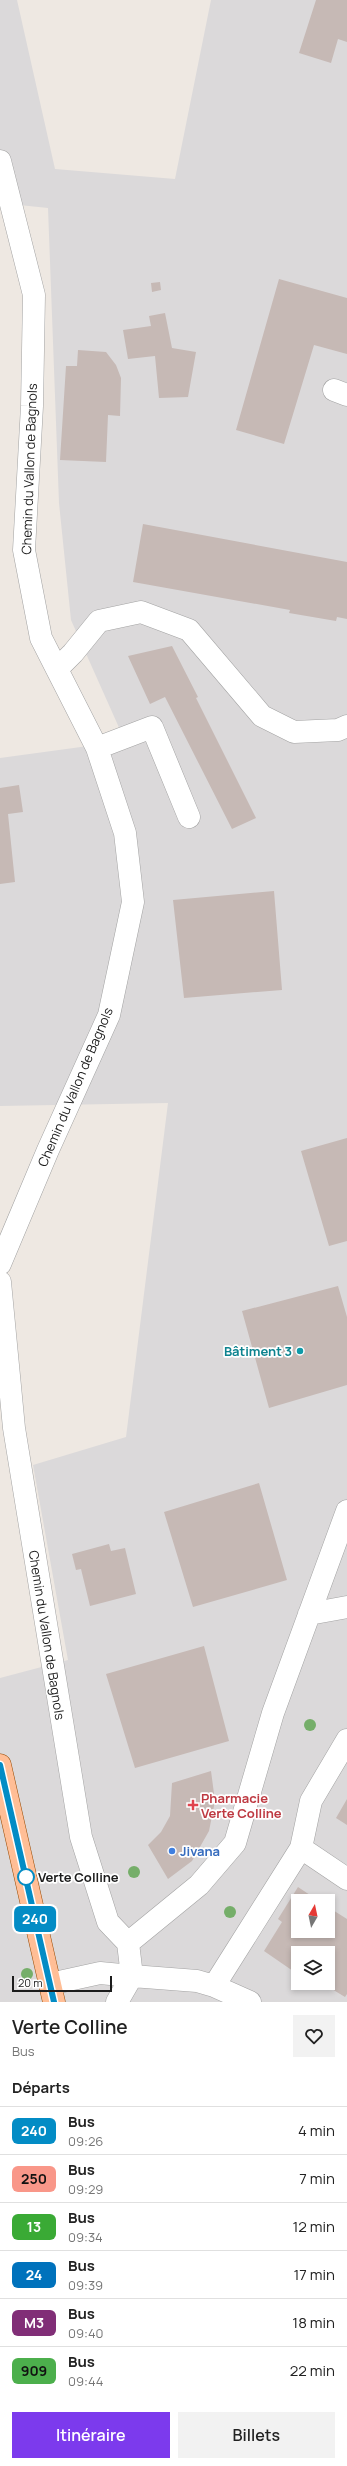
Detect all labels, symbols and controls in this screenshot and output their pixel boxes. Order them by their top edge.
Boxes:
street label: Chemin du Vallon de Bagnols [17,383,41,555]
street label: Chemin du Vallon de Bagnols [33,1004,117,1169]
place label: Bâtiment 3 [224,1342,292,1360]
marker: Bâtiment 3 [295,1346,305,1356]
street label: Chemin du Vallon de Bagnols [25,1549,69,1721]
place label: Pharmacie Verte Colline [201,1789,282,1822]
marker: Pharmacie Verte Colline [188,1800,198,1810]
place label: Jivana [180,1842,220,1860]
marker: Jivana [167,1846,177,1856]
marker: Verte Colline [17,1868,35,1886]
place label: Verte Colline [38,1868,119,1886]
north arrow [291,1894,335,1938]
map controls [291,1894,335,1990]
line badge: 240 [12,1906,58,1932]
text: 240 [22,1909,48,1928]
button: layers [291,1946,335,1990]
scale bar [12,1974,112,1993]
text: 20 m [18,1975,43,1990]
text: Verte Colline [12,2014,128,2040]
button: heart [293,2015,335,2057]
text: Bus [12,2042,35,2060]
text: Départs [12,2077,70,2098]
text: Bus [68,2111,95,2132]
text: 4 min [298,2120,335,2141]
text: 240 [21,2121,47,2140]
text: 09:26 [68,2132,103,2150]
text: Bus [68,2159,95,2180]
text: 7 min [299,2168,335,2189]
text: 250 [21,2169,47,2188]
text: 09:29 [68,2180,103,2198]
text: Bus [68,2207,95,2228]
text: 12 min [292,2216,335,2237]
text: 13 [27,2217,41,2236]
text: 09:34 [68,2228,103,2246]
text: Bus [68,2255,95,2276]
text: 17 min [293,2264,335,2285]
text: 24 [26,2265,42,2284]
text: 09:39 [68,2276,103,2294]
text: Bus [68,2303,95,2324]
text: 18 min [292,2312,335,2333]
text: M3 [24,2313,44,2332]
text: 09:40 [68,2324,103,2342]
text: Bus [68,2351,95,2372]
text: 22 min [290,2360,335,2381]
text: 909 [21,2361,47,2380]
text: 09:44 [68,2372,103,2390]
button: Itinéraire [12,2412,170,2458]
button: Billets [178,2412,335,2458]

